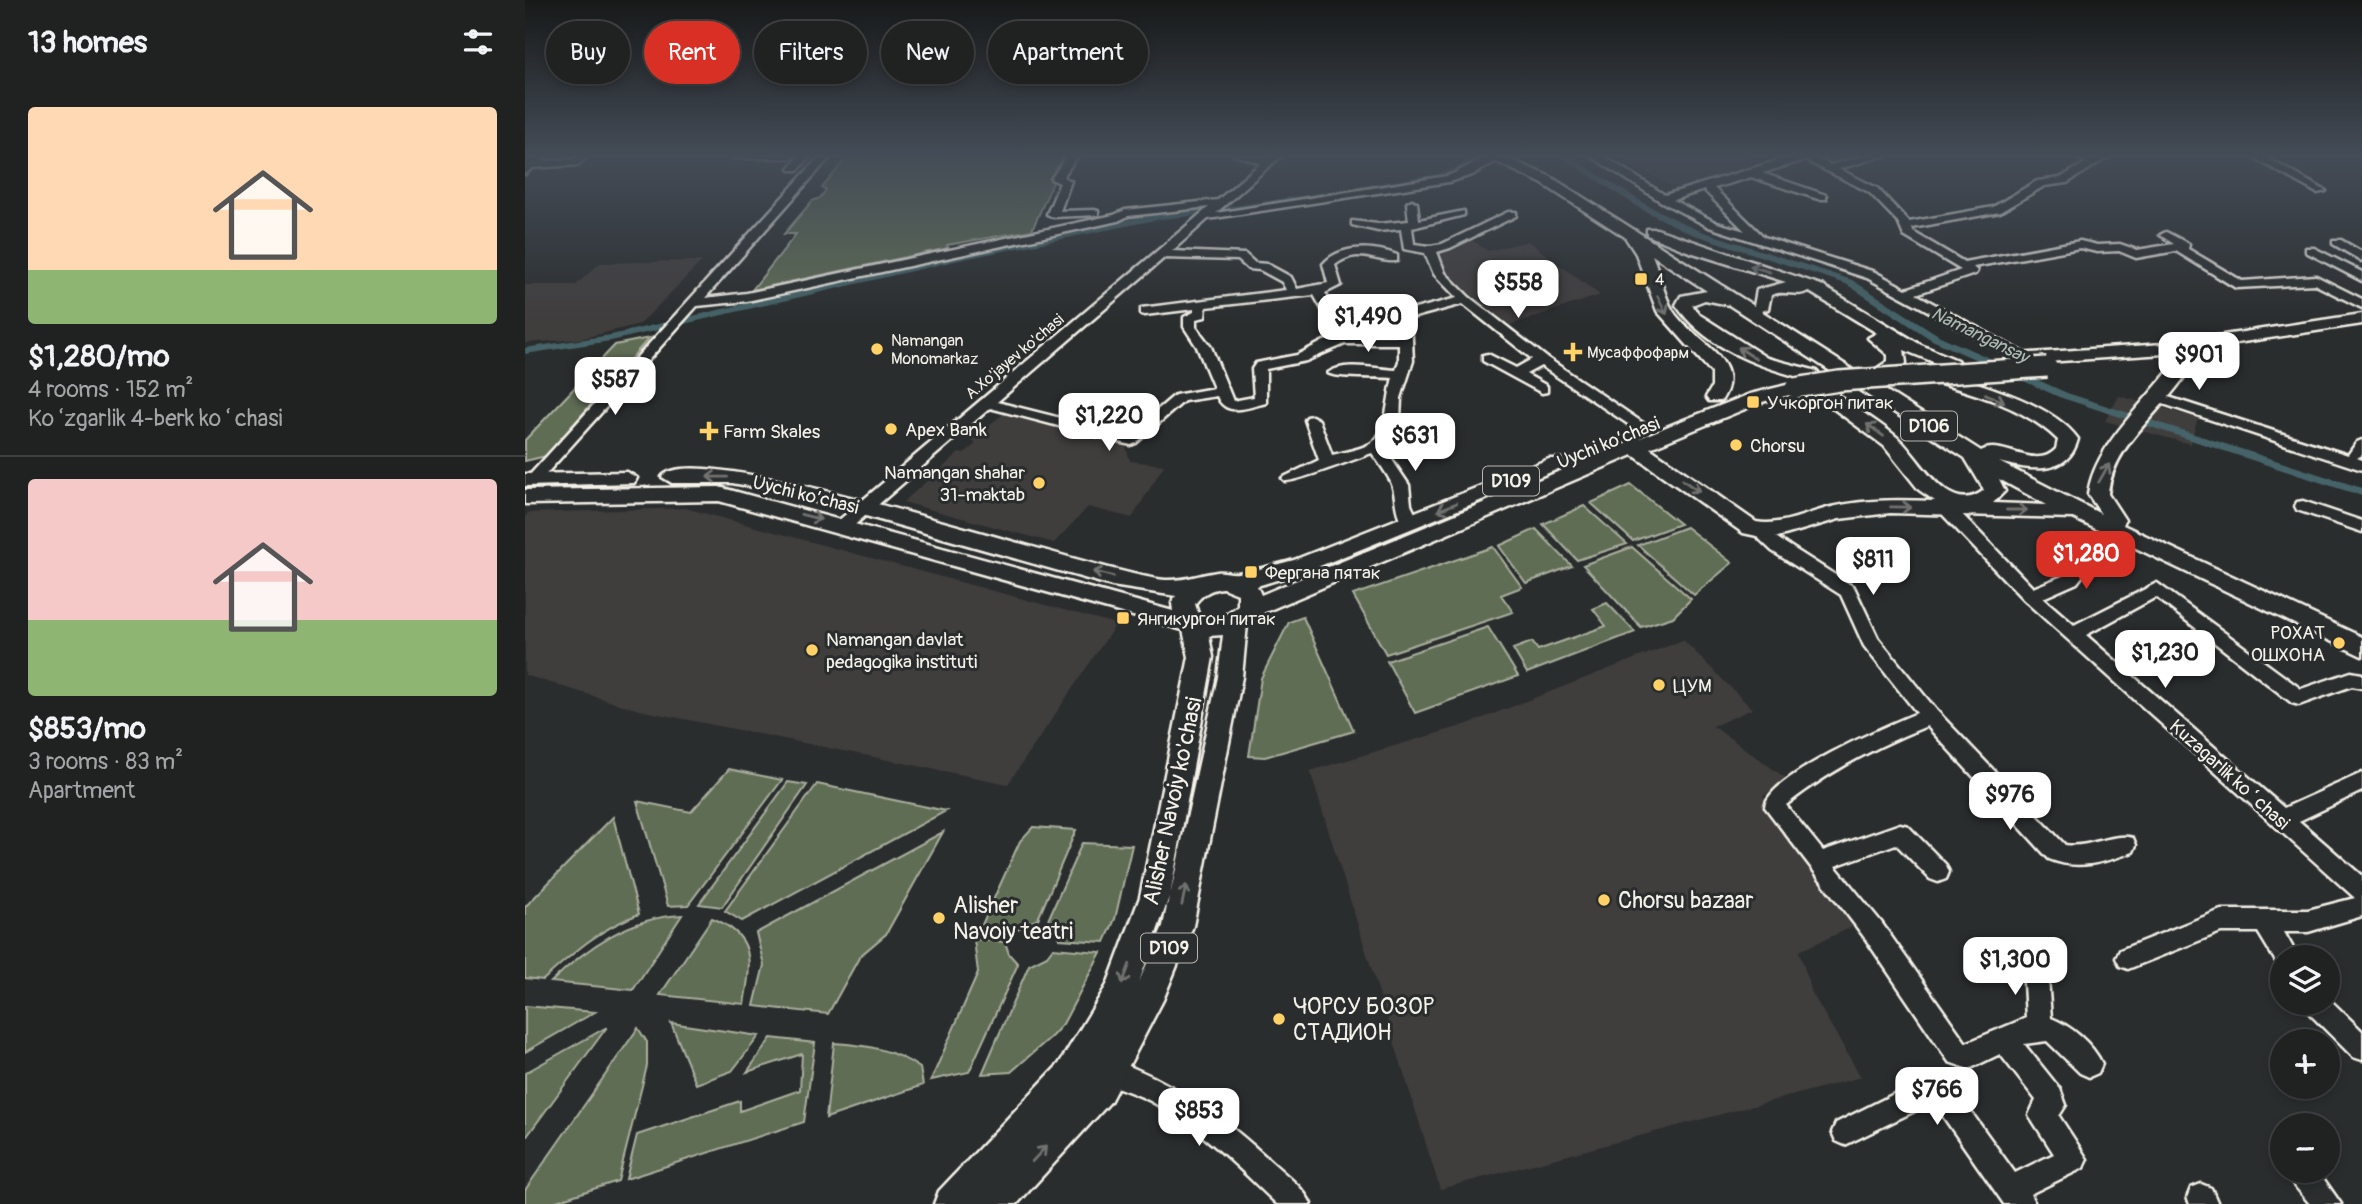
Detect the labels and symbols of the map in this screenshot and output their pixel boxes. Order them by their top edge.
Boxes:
pin: $558 [1477,260,1559,320]
one-way arrow [1749,262,1771,275]
place label: 4 [1655,270,1664,290]
marker: 4 [1633,271,1649,287]
pin: $1,490 [1311,294,1425,354]
one-way arrow [1656,294,1670,314]
water label: Namangansay [1927,302,2034,370]
street label: A.Xo'jayev ko'chasi [961,310,1068,404]
place label: Namangan Monomarkaz [891,331,978,369]
pin: $901 [2158,332,2240,392]
marker: Namangan Monomarkaz [869,341,885,357]
place label: Мусаффофарм [1587,343,1689,363]
marker: Мусаффофарм [1565,344,1581,360]
one-way arrow [1738,345,1757,360]
pin: $587 [574,358,656,417]
place label: Учкоргон питак [1767,391,1894,415]
one-way arrow [1984,392,2006,405]
pin: $1,220 [1052,393,1166,453]
marker: Учкоргон питак [1745,394,1761,410]
street label: Uychi ko’chasi [1553,411,1663,474]
road number: D106 [1901,412,1957,440]
pin: $631 [1374,414,1456,473]
place label: Apex Bank [905,418,987,442]
place label: Farm Skales [723,420,821,444]
marker: Apex Bank [883,421,899,437]
marker: Farm Skales [701,423,717,439]
one-way arrow [1866,423,1885,438]
place label: Chorsu [1750,434,1805,458]
marker: Chorsu [1728,437,1744,453]
place label: Namangan shahar 31-maktab [884,461,1025,507]
one-way arrow [2097,463,2111,483]
road number: D109 [1483,466,1539,495]
one-way arrow [705,470,728,484]
street label: Uychi ko’chasi [750,470,861,520]
marker: Namangan shahar 31-maktab [1031,475,1047,491]
one-way arrow [1681,479,1700,493]
one-way arrow [1889,500,1912,514]
one-way arrow [1437,501,1458,514]
one-way arrow [2005,503,2028,517]
one-way arrow [799,511,822,524]
pin: $1,280 [2029,532,2143,591]
pin: $811 [1832,538,1914,597]
place label: Фергана пятак [1265,561,1381,585]
marker: Фергана пятак [1243,564,1259,580]
one-way arrow [1092,567,1115,580]
place label: Янгикургон питак [1137,607,1276,631]
marker: Янгикургон питак [1115,610,1131,626]
place label: РОХАТ ОШХОНА [2251,621,2325,667]
place label: Namangan davlat pedagogika instituti [826,628,977,674]
pin: $1,230 [2108,630,2222,690]
marker: РОХАТ ОШХОНА [2331,635,2347,651]
marker: Namangan davlat pedagogika instituti [804,642,820,658]
place label: ЦУМ [1673,674,1712,698]
marker: ЦУМ [1651,677,1667,693]
street label: Alisher Navoiy ko'chasi [1136,694,1209,908]
street label: Kuzagarlik koʻchasi [2164,714,2294,835]
pin: $976 [1969,772,2051,832]
one-way arrow [1178,884,1192,907]
place label: Chorsu bazaar [1618,886,1754,915]
place label: Alisher Navoiy teatri [953,891,1073,946]
marker: Chorsu bazaar [1596,892,1612,908]
marker: Alisher Navoiy teatri [931,910,947,926]
road number: D109 [1141,933,1197,962]
pin: $1,300 [1958,937,2072,997]
one-way arrow [1119,962,1132,984]
place label: ЧОРСУ БОЗОР СТАДИОН [1293,992,1435,1047]
marker: ЧОРСУ БОЗОР СТАДИОН [1271,1011,1287,1027]
pin: $766 [1896,1068,1978,1127]
pin: $853 [1158,1088,1240,1148]
one-way arrow [1031,1145,1047,1163]

